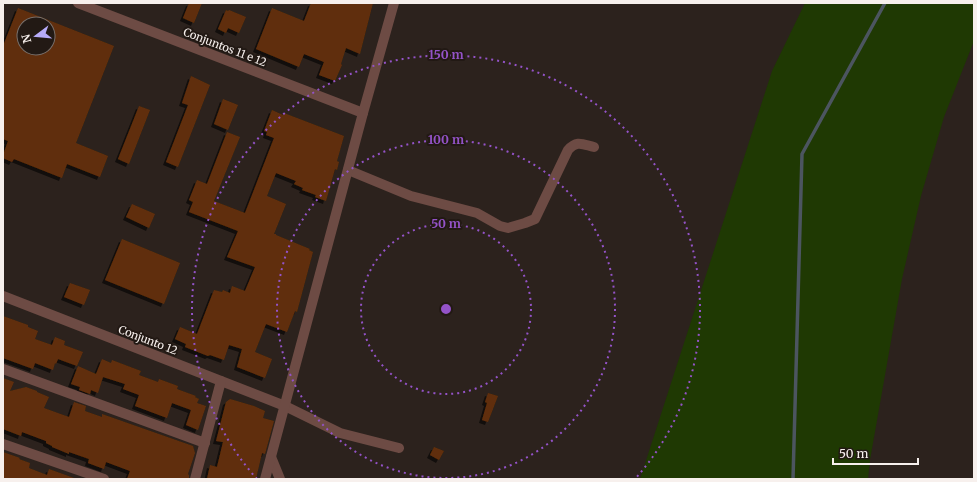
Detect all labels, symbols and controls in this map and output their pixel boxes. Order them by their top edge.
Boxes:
north arrow [16,16,56,56]
street label: Conjuntos 11 e 12 [181,25,269,69]
text: N [18,32,34,45]
text: 150 m [429,47,464,62]
text: 100 m [428,132,464,147]
text: 50 m [431,216,461,231]
centre of rings [439,302,453,316]
street label: Conjunto 12 [116,322,180,358]
scale bar [833,440,918,466]
text: 50 m [839,446,868,461]

